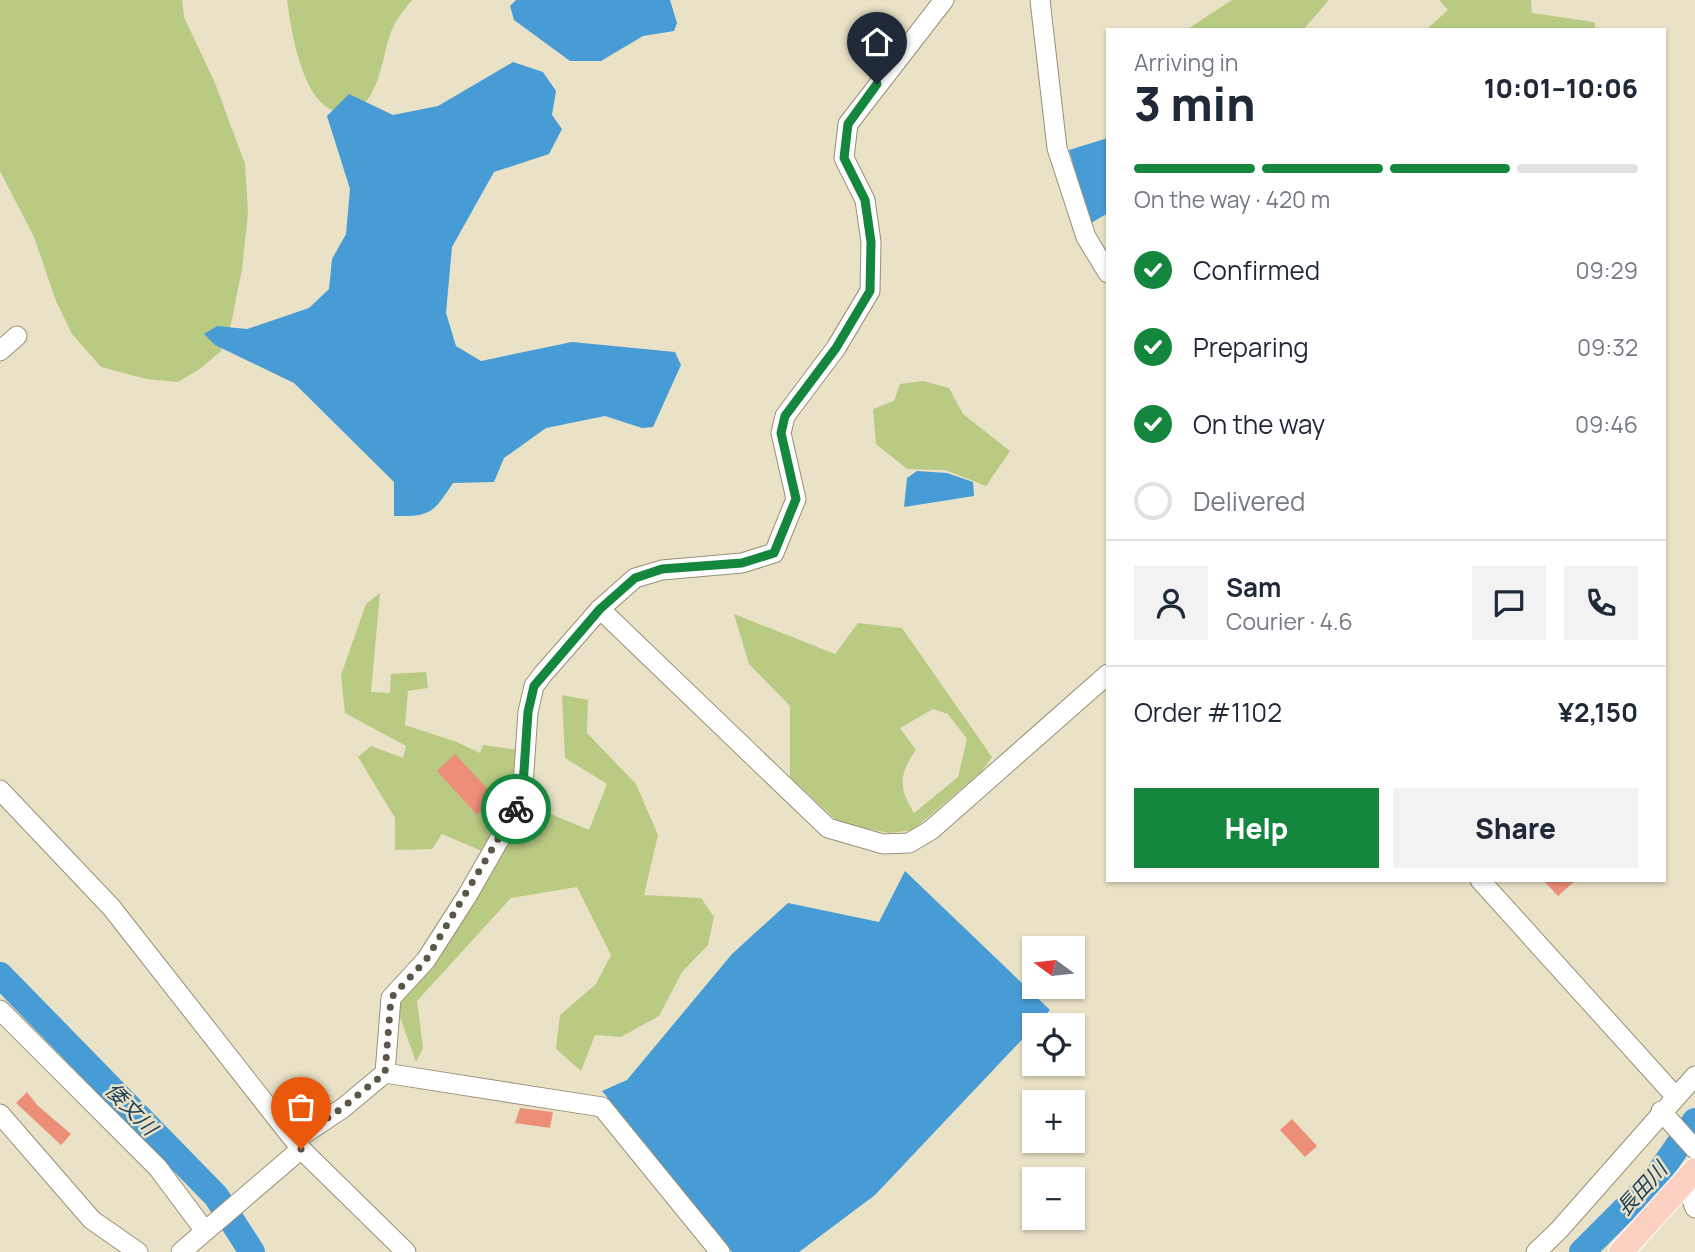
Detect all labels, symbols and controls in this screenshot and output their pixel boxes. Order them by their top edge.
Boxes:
pin [847,12.0,907,84]
icon: home [858,23,896,61]
text: Arriving in [1134,46,1239,78]
text: 10:01–10:06 [1484,70,1638,106]
text: 3 min [1134,72,1255,135]
text: On the way · 420 m [1134,183,1330,215]
icon: check [1134,251,1172,289]
text: Confirmed [1193,252,1320,288]
text: 09:29 [1575,254,1638,286]
icon: check [1134,328,1172,366]
text: Preparing [1193,329,1309,365]
text: 09:32 [1577,331,1638,363]
icon: check [1134,405,1172,443]
text: On the way [1193,406,1325,442]
text: 09:46 [1575,408,1638,440]
text: Delivered [1193,483,1305,519]
button: person [1134,566,1208,640]
button: chat [1472,566,1546,640]
button: phone [1564,566,1638,640]
text: Sam [1226,569,1281,605]
text: Courier · 4.6 [1226,605,1353,637]
text: Order #1102 [1134,694,1282,730]
text: ¥2,150 [1558,694,1638,730]
courier [481,774,551,844]
button: Help [1134,788,1379,868]
button: Share [1393,788,1638,868]
icon: bike [497,790,535,828]
north arrow [1022,936,1085,999]
map controls [1022,936,1085,1230]
button: locate [1022,1013,1085,1076]
water label: 倭文川 [100,1076,165,1142]
pin [271,1077,331,1149]
icon: bag [282,1088,320,1126]
button: + [1022,1090,1085,1153]
water label: 長田川 [1610,1154,1674,1221]
button: − [1022,1167,1085,1230]

